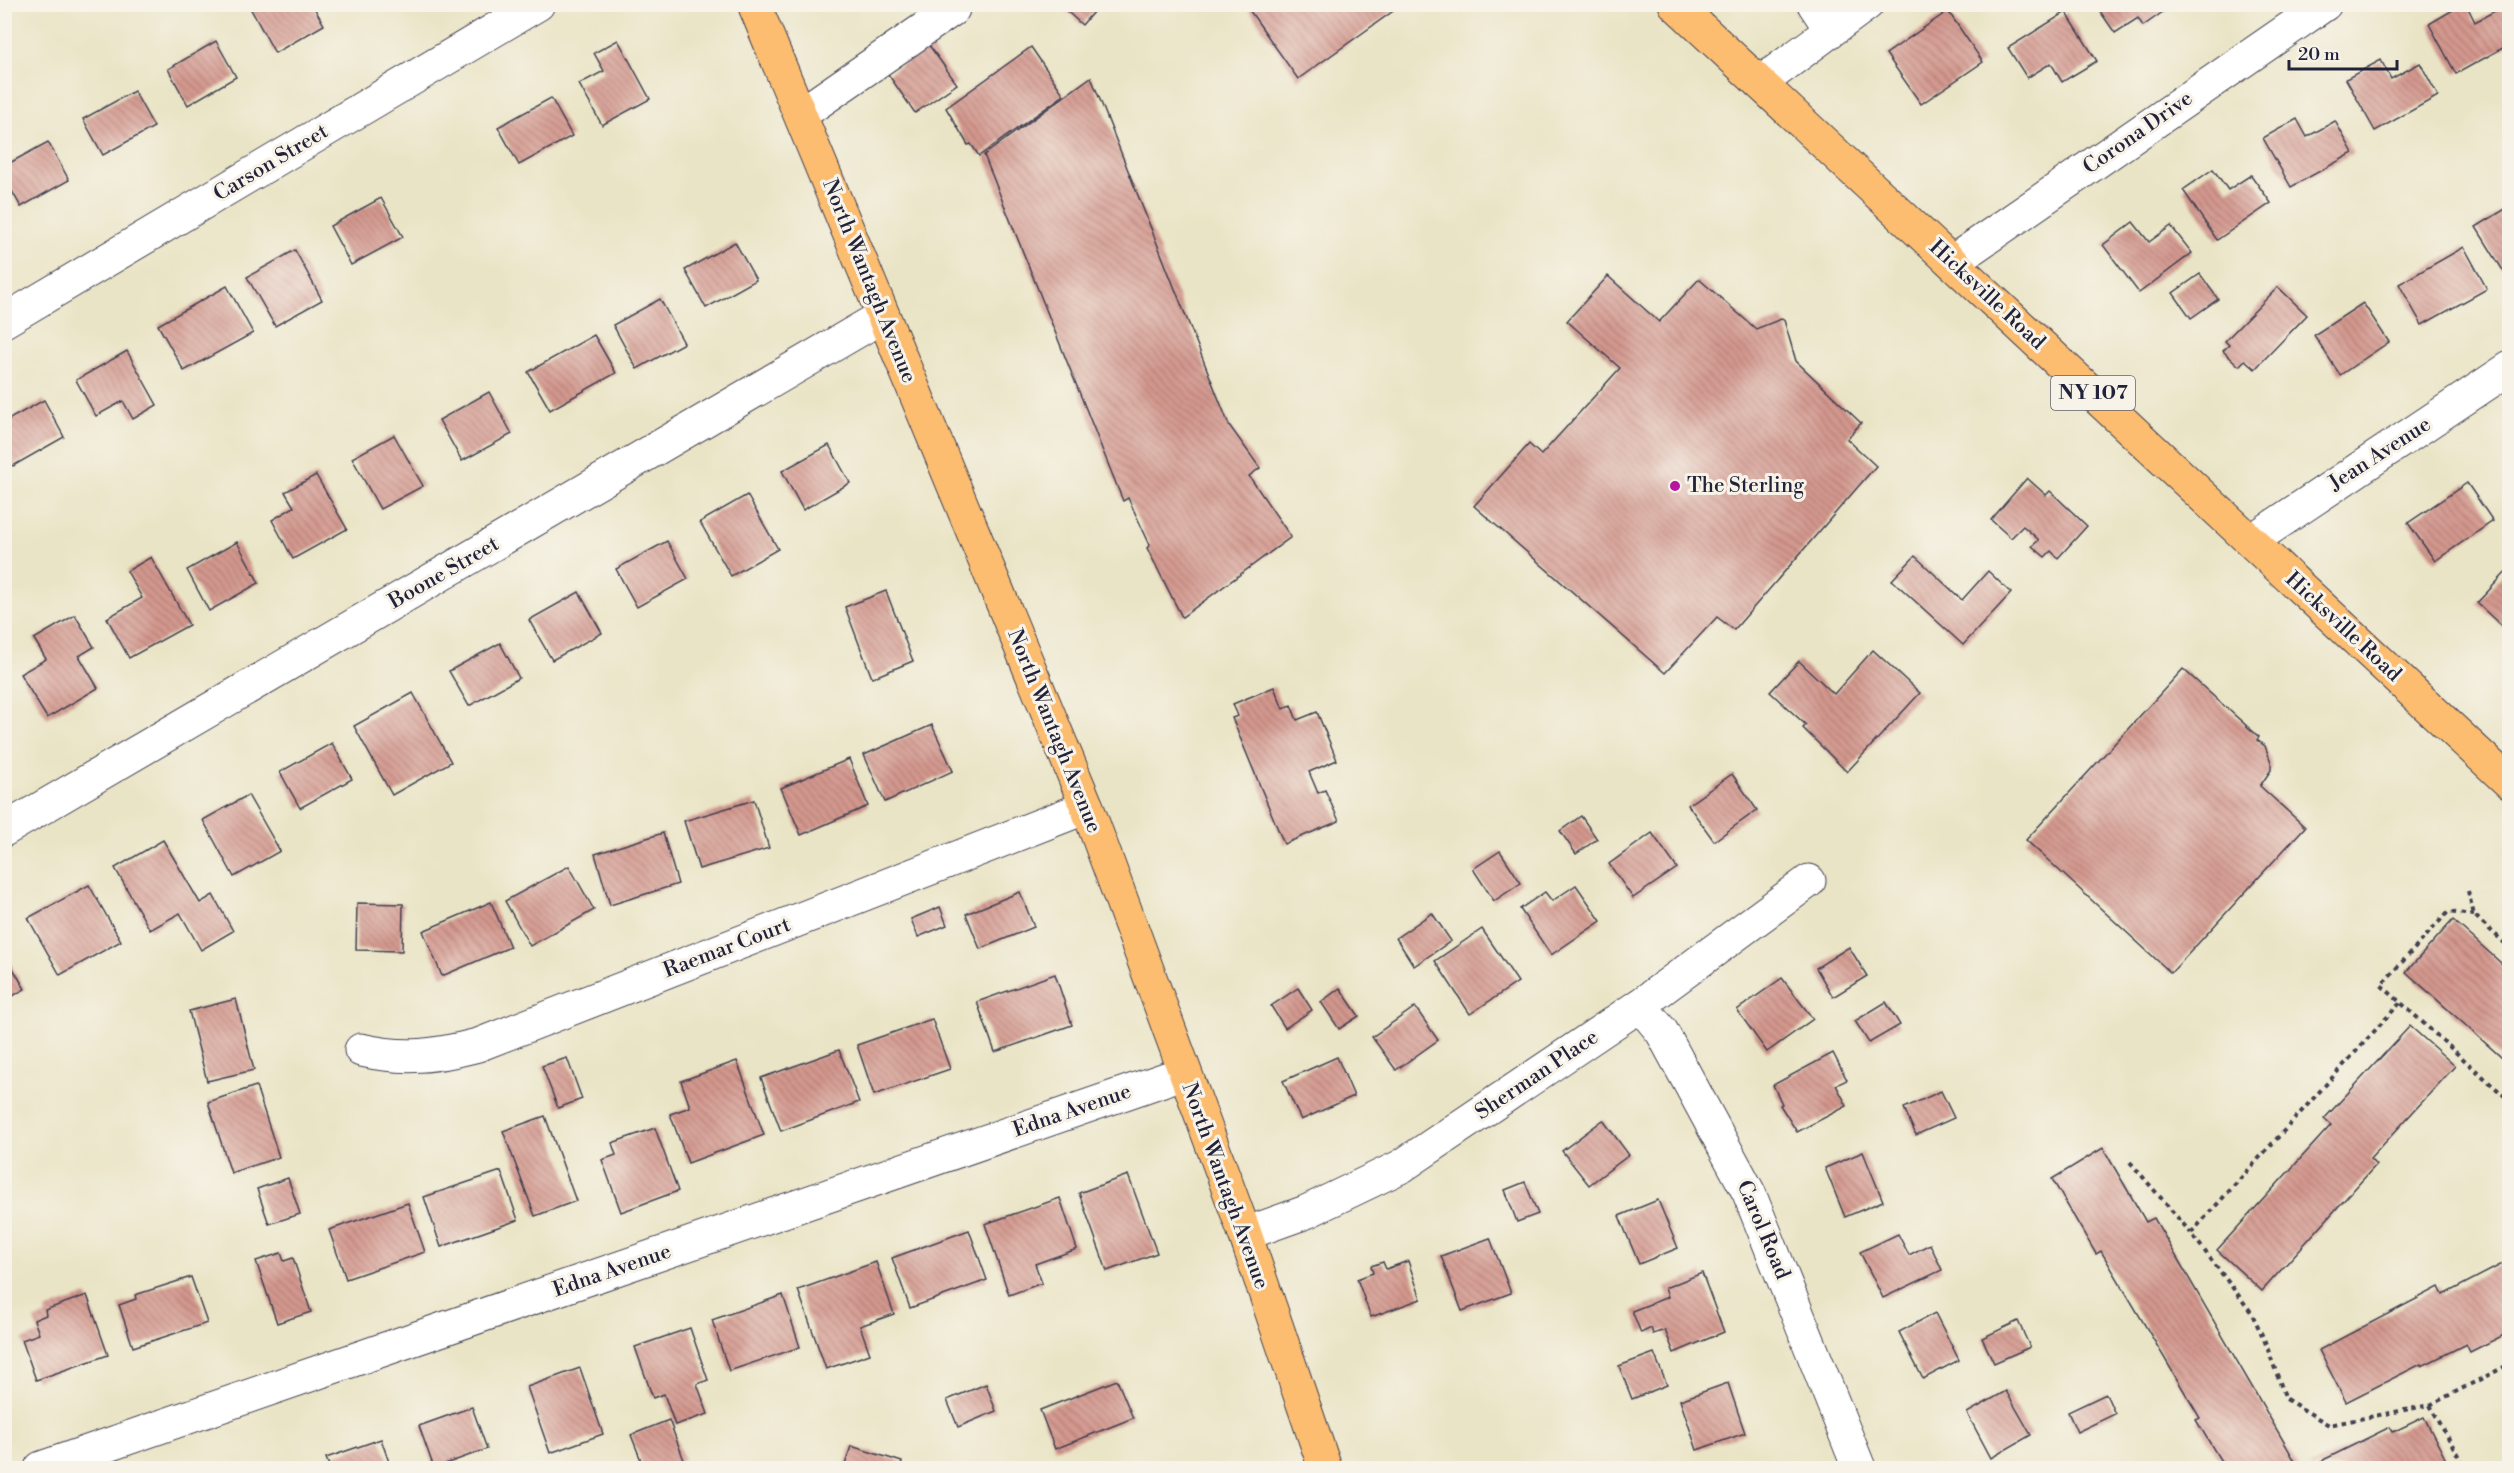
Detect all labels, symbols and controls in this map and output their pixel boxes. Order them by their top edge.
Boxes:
scale bar [2289,33,2397,71]
text: 20 m [2298,43,2340,66]
street label: Corona Drive [2078,86,2198,180]
street label: Carson Street [209,118,333,207]
street label: North Wantagh Avenue [816,175,922,387]
street label: Hicksville Road [1924,235,2050,355]
road number: NY 107 [2051,376,2135,410]
street label: Jean Avenue [2323,411,2436,497]
place label: The Sterling [1687,473,1804,499]
marker: The Sterling [1668,479,1682,493]
street label: Boone Street [383,531,504,615]
street label: Hicksville Road [2280,567,2406,687]
street label: North Wantagh Avenue [1001,625,1107,837]
street label: Raemar Court [660,912,795,984]
street label: Sherman Place [1470,1024,1604,1126]
street label: Edna Avenue [1010,1079,1134,1143]
street label: North Wantagh Avenue [1176,1079,1274,1293]
street label: Carol Road [1731,1177,1795,1283]
street label: Edna Avenue [550,1239,674,1303]

